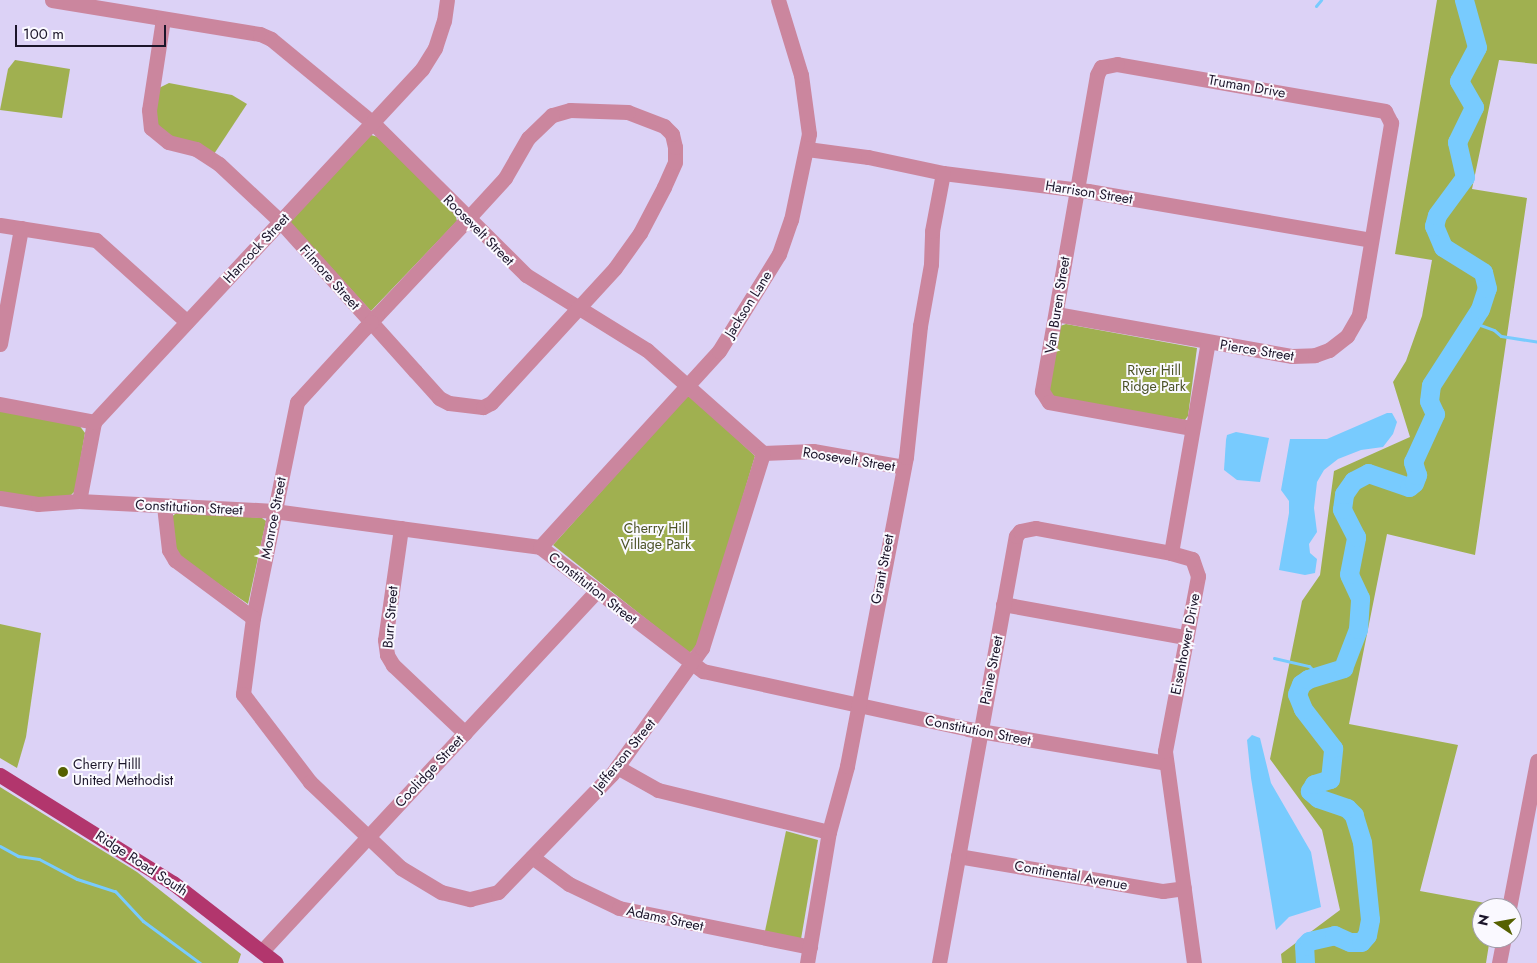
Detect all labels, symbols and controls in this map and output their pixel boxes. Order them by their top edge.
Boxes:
scale bar [18,15,169,47]
text: 100 m [23,23,64,45]
street label: Truman Drive [1207,71,1287,101]
street label: Harrison Street [1044,177,1134,207]
street label: Roosevelt Street [440,191,518,269]
street label: Hancock Street [220,210,292,286]
street label: Filmore Street [296,241,364,313]
street label: Van Buren Street [1041,255,1073,355]
street label: Jackson Lane [721,268,775,340]
street label: Pierce Street [1219,336,1295,364]
park label: River Hill Ridge Park [1122,362,1186,394]
street label: Roosevelt Street [802,443,896,475]
street label: Monroe Street [257,475,289,561]
street label: Constitution Street [135,496,243,518]
park label: Cherry Hill Village Park [621,520,691,552]
street label: Grant Street [867,533,897,605]
street label: Constitution Street [545,548,641,628]
street label: Burr Street [379,585,401,649]
street label: Eisenhower Drive [1167,592,1203,696]
street label: Paine Street [976,634,1006,706]
street label: Constitution Street [924,711,1032,749]
street label: Jefferson Street [590,715,658,795]
street label: Coolidge Street [391,731,467,811]
place label: Cherry Hilll United Methodist [73,756,173,789]
marker: Cherry Hilll United Methodist [57,766,69,778]
street label: Ridge Road South [93,827,191,899]
street label: Continental Avenue [1013,857,1129,893]
north arrow [1472,898,1522,948]
street label: Adams Street [625,902,705,934]
text: N [1472,913,1494,928]

